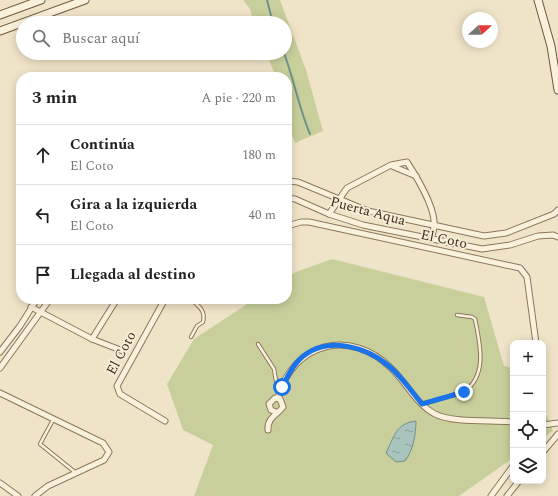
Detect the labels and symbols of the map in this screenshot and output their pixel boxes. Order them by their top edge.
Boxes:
north arrow [462,12,498,48]
street label: Puerta Aqua [328,191,408,231]
street label: El Coto [419,224,469,254]
street label: El Coto [101,327,141,379]
route start [273,378,291,396]
route end [455,383,473,401]

